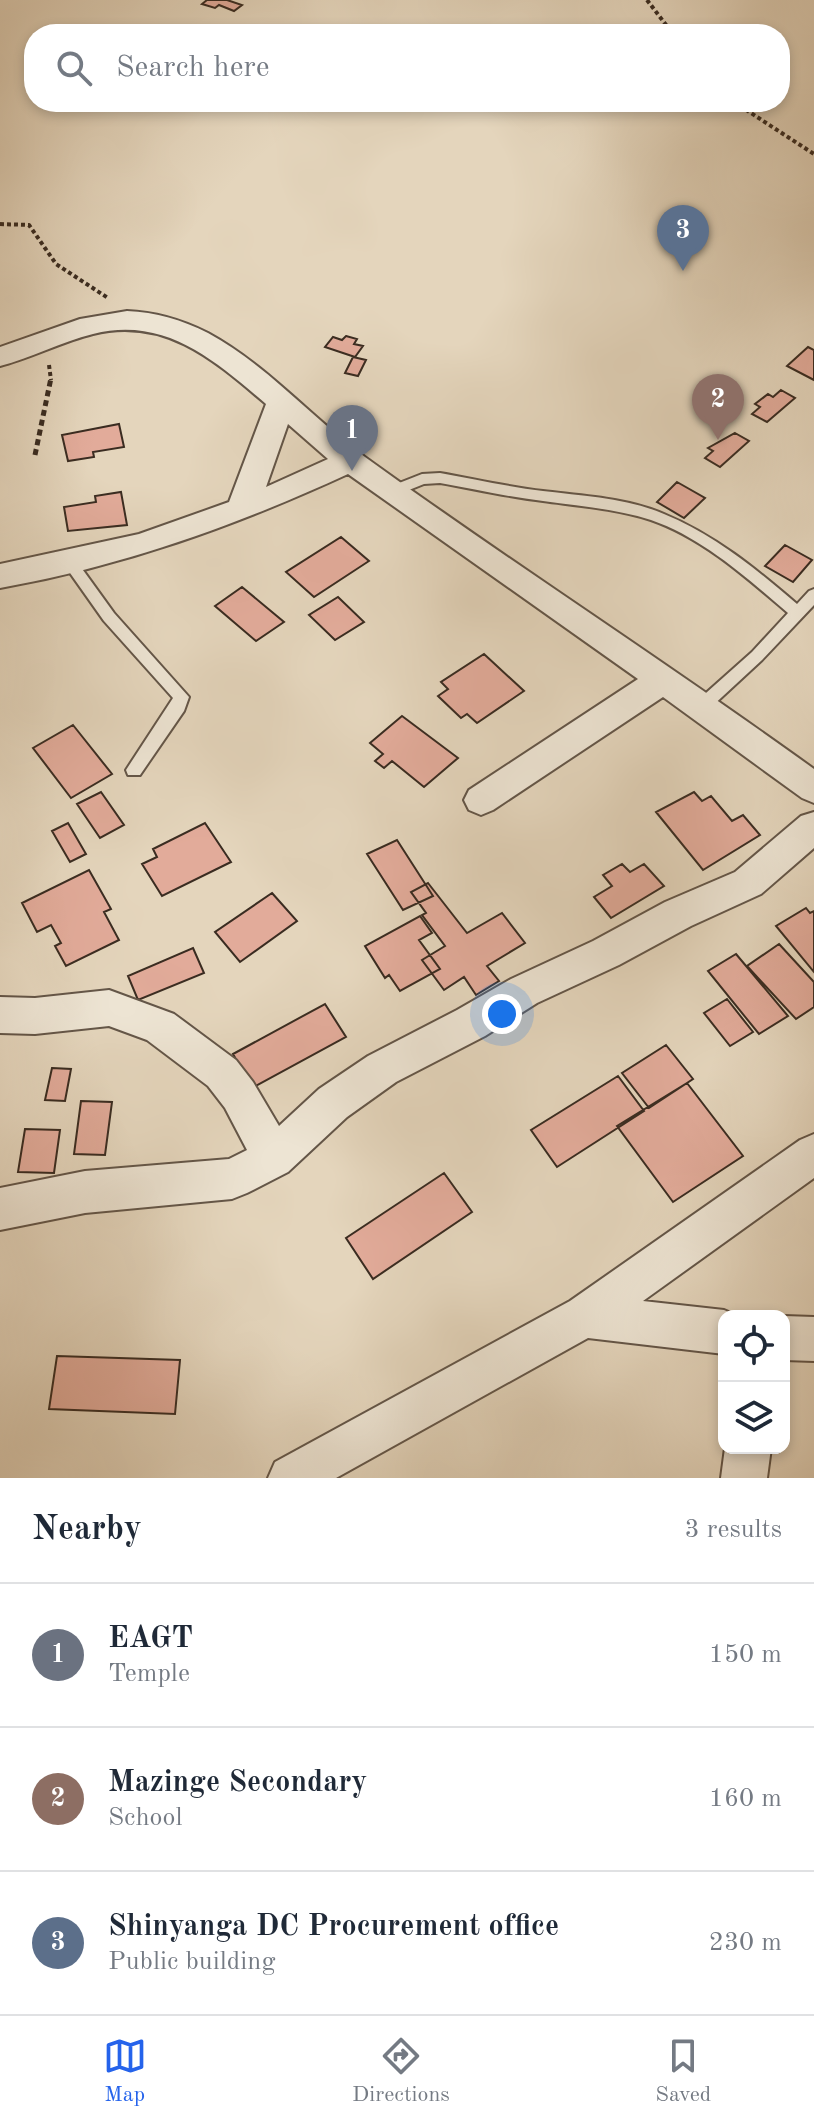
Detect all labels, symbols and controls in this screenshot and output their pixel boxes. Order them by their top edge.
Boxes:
search box [24,24,790,112]
icon: search [52,46,96,90]
text: Search here [116,53,270,83]
pin: 3 [657,205,709,271]
pin: 2 [692,374,744,440]
pin: 1 [326,405,378,471]
your location [482,994,522,1034]
map controls [718,1310,790,1454]
button: locate [718,1310,790,1382]
button: layers [718,1382,790,1454]
text: Nearby [32,1513,142,1547]
text: 3 results [684,1517,782,1543]
text: EAGT [108,1624,193,1654]
text: 1 [50,1642,66,1668]
text: 150 m [709,1642,782,1668]
text: Temple [108,1661,190,1687]
text: Mazinge Secondary [108,1768,367,1798]
text: 2 [50,1786,66,1812]
text: 160 m [709,1786,782,1812]
text: School [108,1805,182,1831]
text: Shinyanga DC Procurement office [108,1912,559,1942]
text: 3 [50,1930,66,1956]
text: 230 m [709,1930,782,1956]
text: Public building [108,1949,275,1975]
tab: Map [103,2034,147,2109]
tab: Directions [352,2034,450,2109]
tab: Saved [655,2034,711,2109]

